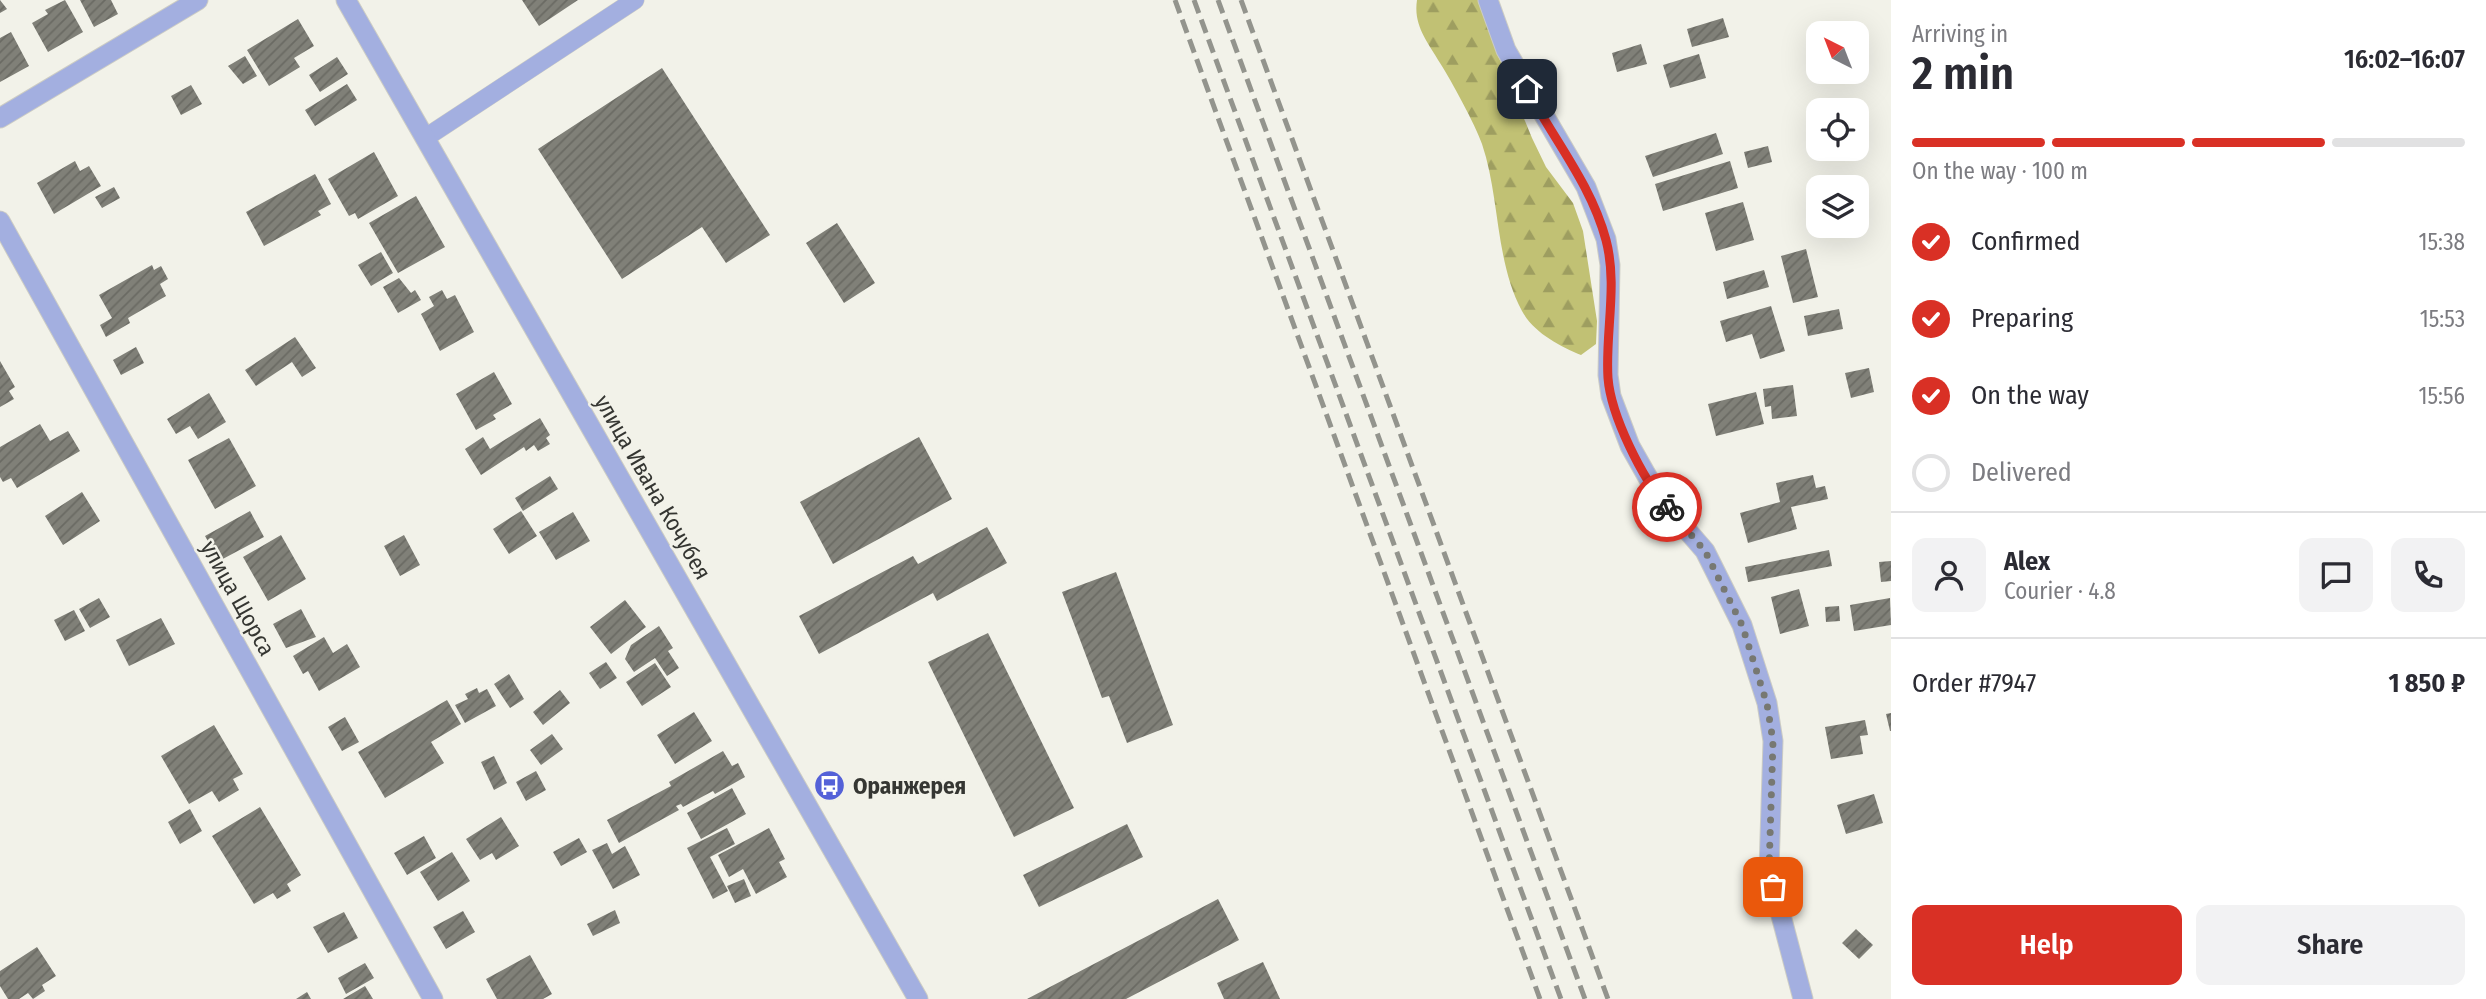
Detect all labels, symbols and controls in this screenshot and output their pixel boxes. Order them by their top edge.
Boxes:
text: Arriving in [1912,20,2008,48]
north arrow [1806,21,1869,84]
map controls [1806,21,1869,238]
text: 16:02–16:07 [2344,44,2465,75]
text: 2 min [1912,46,2014,101]
pin [1497,59,1557,119]
icon: home [1508,70,1546,108]
button: locate [1806,98,1869,161]
text: On the way · 100 m [1912,157,2088,185]
button: layers [1806,175,1869,238]
icon: check [1912,223,1950,261]
text: Confirmed [1971,226,2081,257]
text: 15:38 [2419,228,2465,256]
icon: check [1912,300,1950,338]
text: Preparing [1971,303,2073,334]
text: 15:53 [2420,305,2465,333]
icon: check [1912,377,1950,415]
text: On the way [1971,380,2089,411]
text: 15:56 [2419,382,2465,410]
street label: улица Ивана Кочубея [589,390,717,584]
text: Delivered [1971,457,2072,488]
courier [1632,472,1702,542]
icon: bike [1648,488,1686,526]
street label: улица Щорса [195,536,281,660]
button: person [1912,538,1986,612]
button: chat [2299,538,2373,612]
button: phone [2391,538,2465,612]
text: Alex [2004,546,2050,577]
text: Courier · 4.8 [2004,577,2116,605]
text: Order #7947 [1912,668,2036,699]
text: 1 850 ₽ [2388,668,2465,699]
bus stop icon: Оранжерея [813,769,847,803]
place label: Оранжерея [853,772,966,800]
pin [1743,857,1803,917]
icon: bag [1754,868,1792,906]
button: Help [1912,905,2182,985]
button: Share [2196,905,2465,985]

